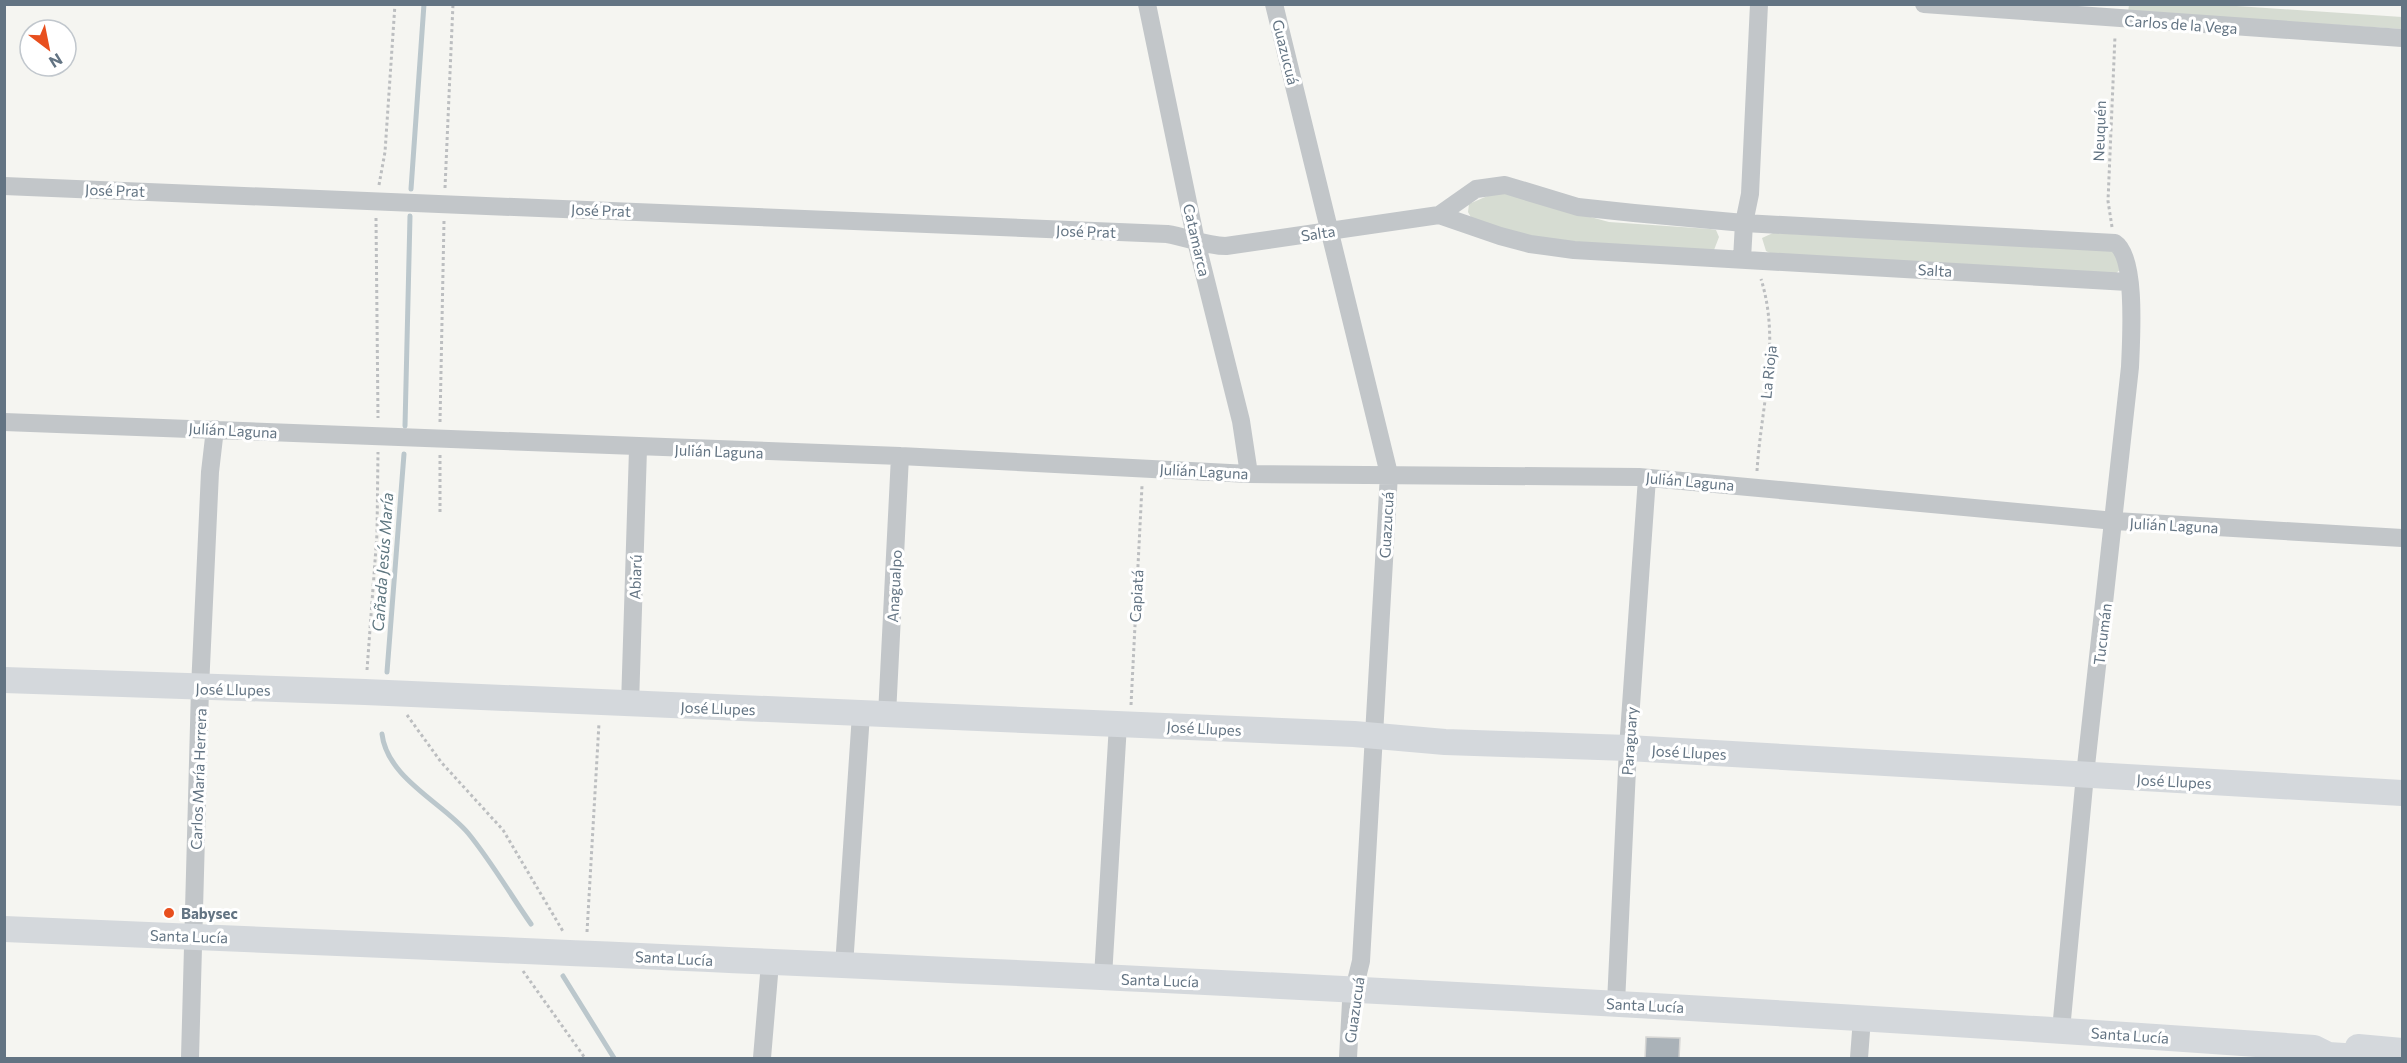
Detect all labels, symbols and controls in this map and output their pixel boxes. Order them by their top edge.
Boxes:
street label: Carlos de la Vega [2124,11,2238,37]
street label: Guazucuá [1269,17,1303,87]
north arrow [18,18,78,78]
text: N [46,50,66,72]
street label: Neuquén [2089,100,2109,162]
street label: José Prat [85,180,145,200]
street label: José Prat [571,200,631,220]
street label: Catamarca [1180,202,1214,278]
street label: José Prat [1056,221,1116,241]
street label: Salta [1300,221,1336,245]
street label: Salta [1917,260,1953,280]
street label: La Rioja [1756,344,1780,400]
street label: Julián Laguna [188,419,278,441]
street label: Julián Laguna [674,440,764,462]
street label: Julián Laguna [1159,460,1249,482]
street label: Julián Laguna [1645,468,1735,494]
street label: Guazucuá [1375,491,1397,559]
water label: Cañada Jesús María [368,492,396,632]
street label: Julián Laguna [2129,514,2219,536]
street label: Anagualpo [883,549,905,623]
street label: Abiarú [625,554,645,600]
street label: Capiatá [1126,569,1146,623]
street label: Tucumán [2089,602,2115,666]
street label: José Llupes [195,679,271,699]
street label: José Llupes [680,698,756,718]
street label: Paraguary [1618,706,1640,776]
street label: Carlos María Herrera [187,708,209,850]
street label: José Llupes [1166,717,1242,739]
street label: José Llupes [1651,741,1727,763]
street label: José Llupes [2136,770,2212,792]
place label: Babysec [181,904,238,922]
marker: Babysec [162,906,176,920]
street label: Santa Lucía [150,926,228,946]
street label: Santa Lucía [634,947,714,969]
street label: Santa Lucía [1121,970,1199,990]
street label: Guazucuá [1340,976,1368,1044]
street label: Santa Lucía [1605,994,1685,1016]
street label: Santa Lucía [2090,1023,2170,1047]

